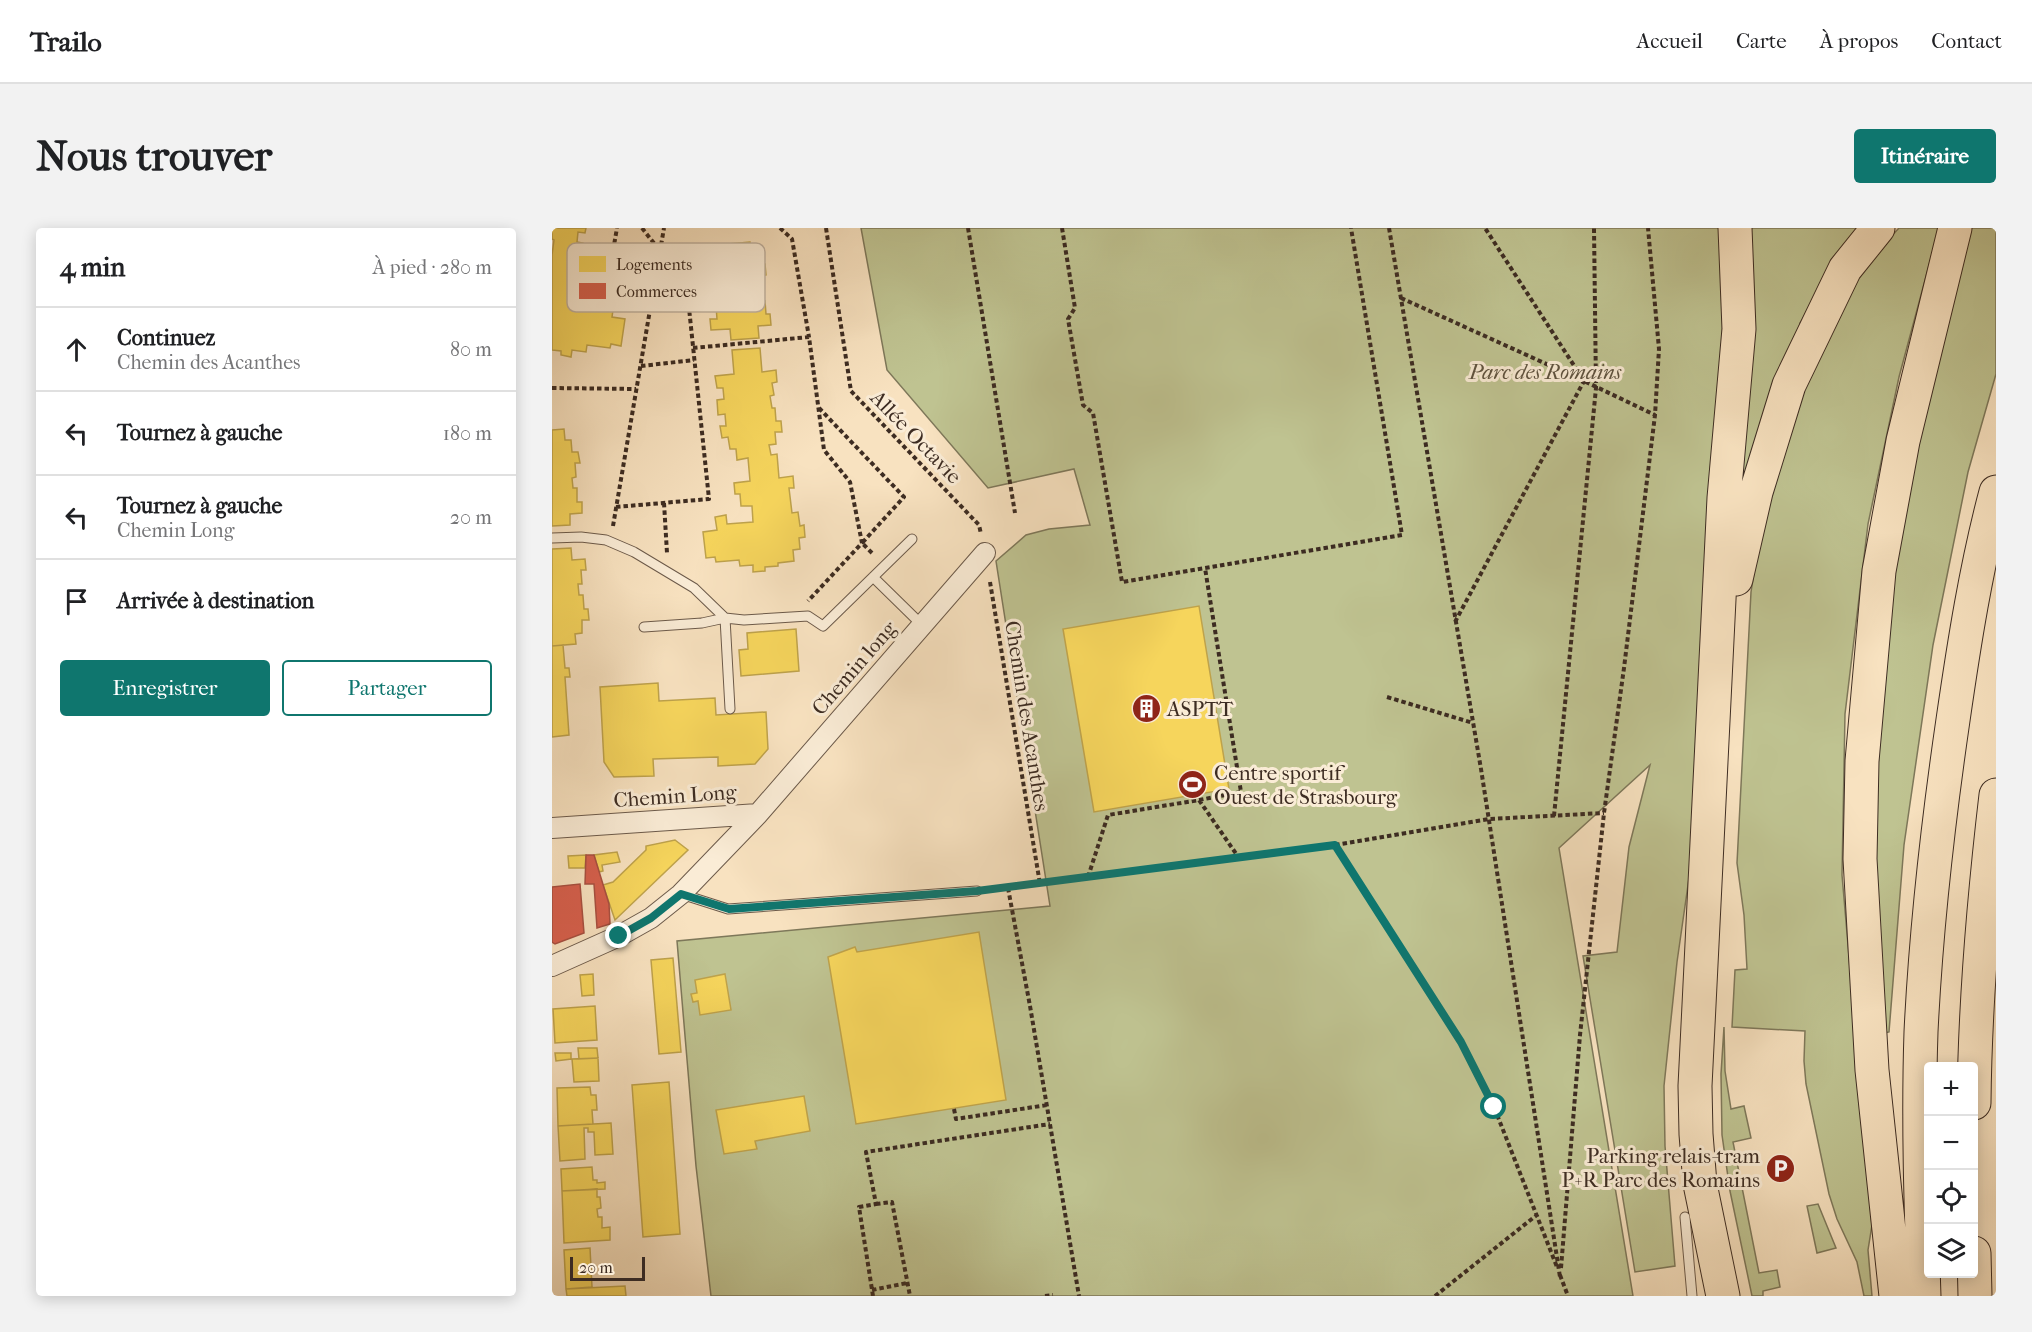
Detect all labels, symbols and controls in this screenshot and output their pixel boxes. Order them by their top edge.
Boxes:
text: Trailo [30,25,102,58]
text: Accueil [1637,29,1703,53]
text: Carte [1736,29,1787,53]
text: À propos [1820,29,1898,53]
text: Contact [1931,29,2002,53]
button: Itinéraire [1854,129,1996,183]
text: Nous trouver [36,132,272,181]
legend [567,243,765,312]
text: 4 min [60,252,125,283]
text: Logements [616,255,692,274]
text: À pied · 280 m [373,256,492,279]
text: Commerces [616,282,697,301]
text: Continuez [117,325,215,351]
icon: ahead [60,333,93,366]
text: 80 m [450,338,492,361]
text: Chemin des Acanthes [117,351,300,374]
park label: Parc des Romains [1468,360,1622,384]
street label: Allée Octavie [865,385,966,489]
icon: left [60,417,93,450]
text: Tournez à gauche [117,420,282,446]
text: 180 m [443,422,492,445]
text: Tournez à gauche [117,493,282,519]
icon: left [60,501,93,534]
text: 20 m [450,506,492,529]
text: Chemin Long [117,519,234,542]
icon: arrive [60,585,93,618]
text: Arrivée à destination [117,588,314,614]
street label: Chemin long [807,616,902,720]
street label: Chemin des Acanthes [1000,619,1054,813]
button: Enregistrer [60,660,270,716]
button: Partager [282,660,492,716]
building icon: ASPTT [1130,693,1162,725]
place label: ASPTT [1166,697,1234,721]
place label: Centre sportif Ouest de Strasbourg [1214,761,1398,809]
sports icon: Centre sportif Ouest de Strasbourg [1177,769,1209,801]
street label: Chemin Long [613,780,738,812]
route end [605,922,631,948]
map controls [1924,1062,1978,1278]
button: + [1924,1062,1978,1116]
route start [1480,1093,1506,1119]
button: − [1924,1116,1978,1170]
place label: Parking relais-tram P+R Parc des Romains [1562,1144,1761,1192]
parking icon: Parking relais-tram P+R Parc des Romains [1765,1152,1797,1184]
button: locate [1924,1170,1978,1224]
button: layers [1924,1224,1978,1278]
scale bar [570,1254,645,1282]
text: 20 m [579,1258,613,1277]

